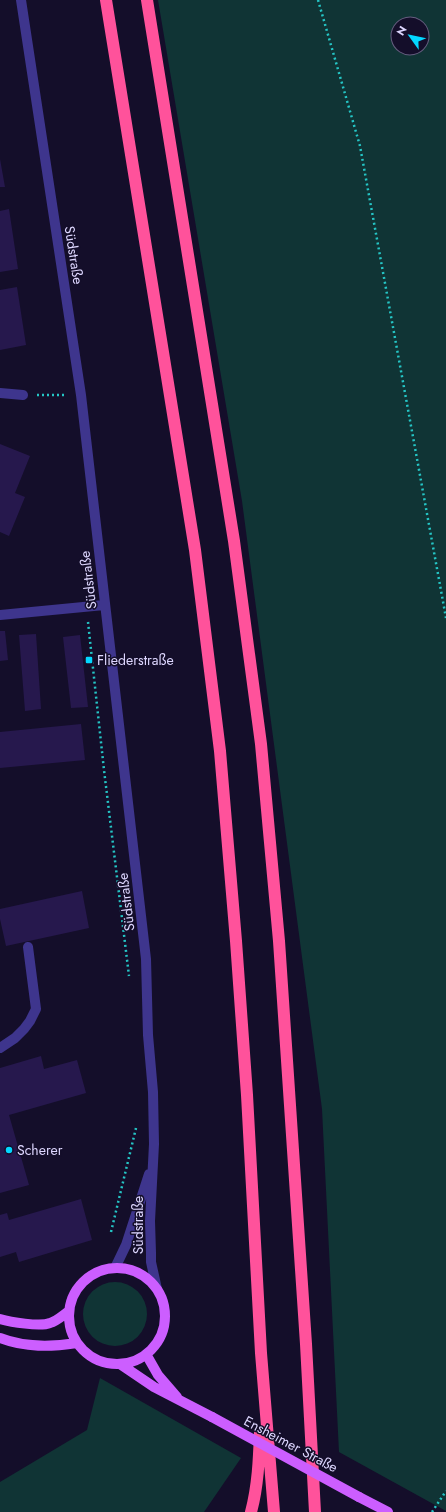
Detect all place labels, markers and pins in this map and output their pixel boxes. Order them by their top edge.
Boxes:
place label: Fliederstraße [97,650,174,670]
marker: Fliederstraße [84,655,94,665]
place label: Scherer [17,1140,63,1160]
marker: Scherer [4,1145,14,1155]

